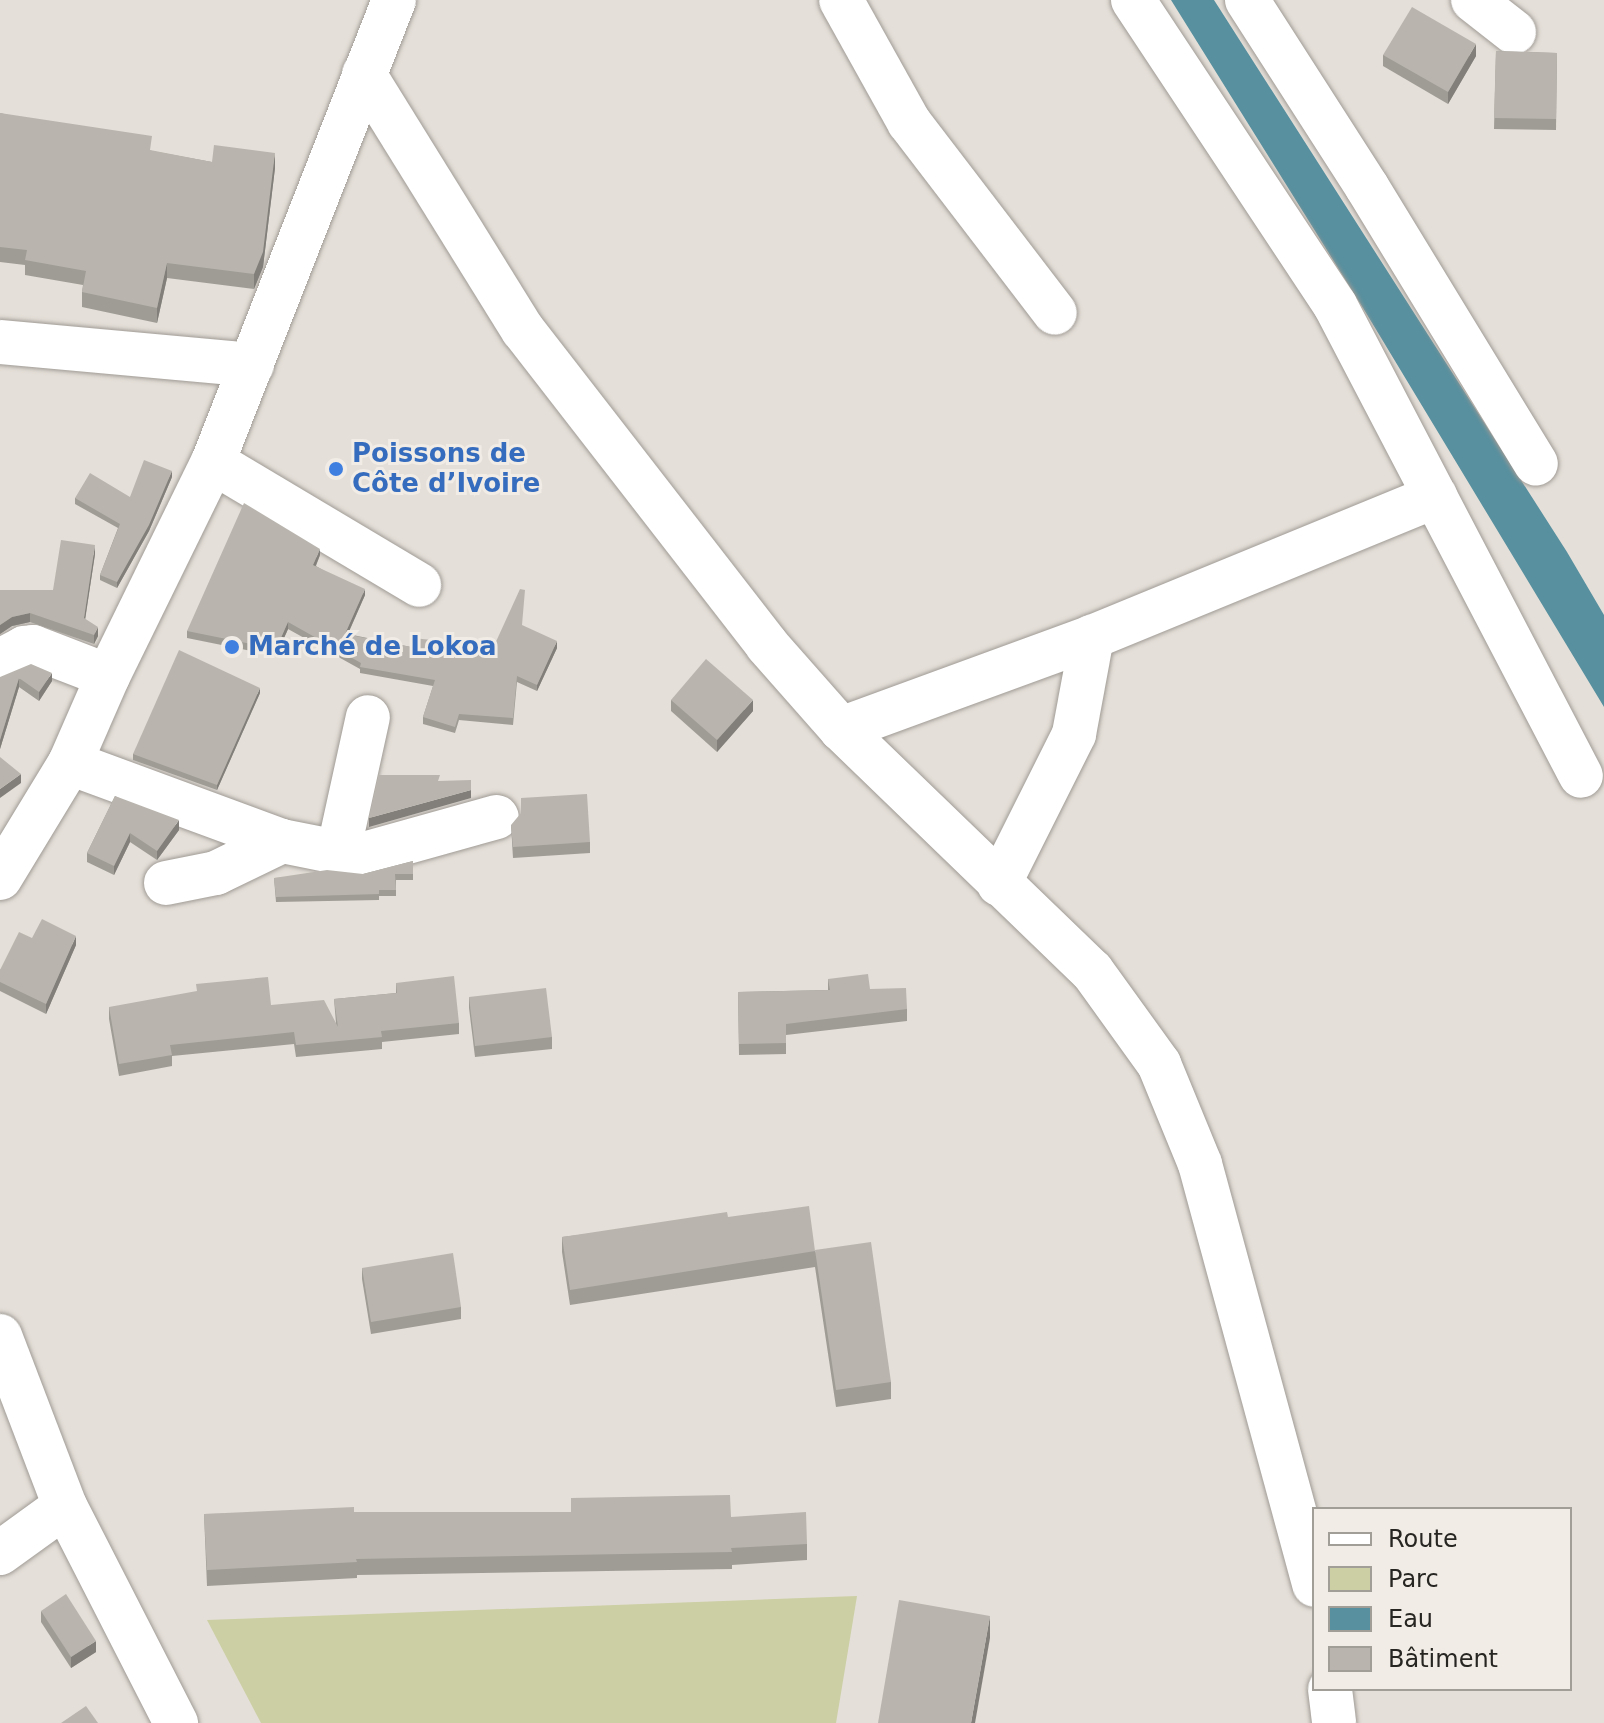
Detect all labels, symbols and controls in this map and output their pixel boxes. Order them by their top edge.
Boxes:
place label: Poissons de Côte d’Ivoire [352,438,540,500]
marker: Poissons de Côte d’Ivoire [327,460,345,478]
place label: Marché de Lokoa [248,631,497,663]
marker: Marché de Lokoa [223,638,241,656]
legend [1312,1507,1572,1691]
text: Route [1388,1525,1458,1553]
text: Parc [1388,1565,1439,1593]
text: Eau [1388,1605,1433,1633]
text: Bâtiment [1388,1645,1498,1673]

